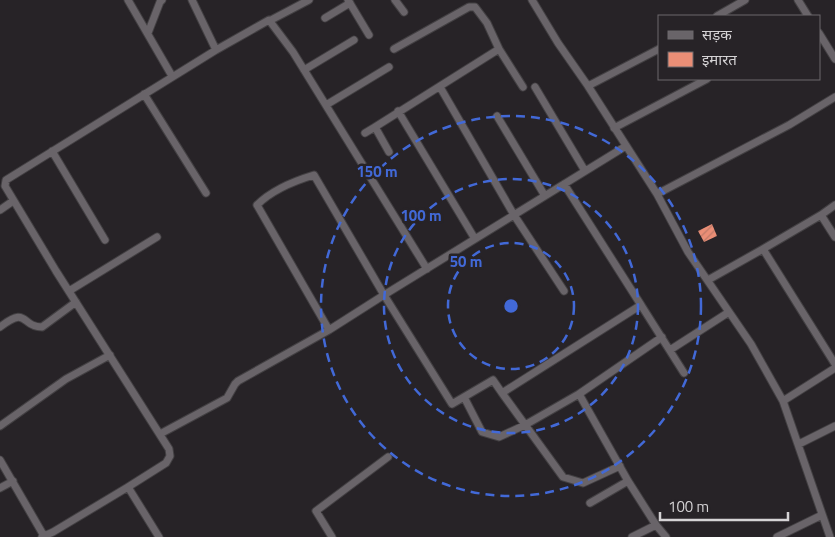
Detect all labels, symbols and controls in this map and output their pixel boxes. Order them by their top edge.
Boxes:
legend [658,15,820,80]
text: सड़क [702,23,732,46]
text: इमारत [702,48,737,71]
text: 150 m [356,160,398,183]
text: 100 m [400,204,442,227]
text: 50 m [450,250,482,273]
centre of rings [502,297,520,315]
scale bar [660,490,788,522]
text: 100 m [668,495,709,518]

